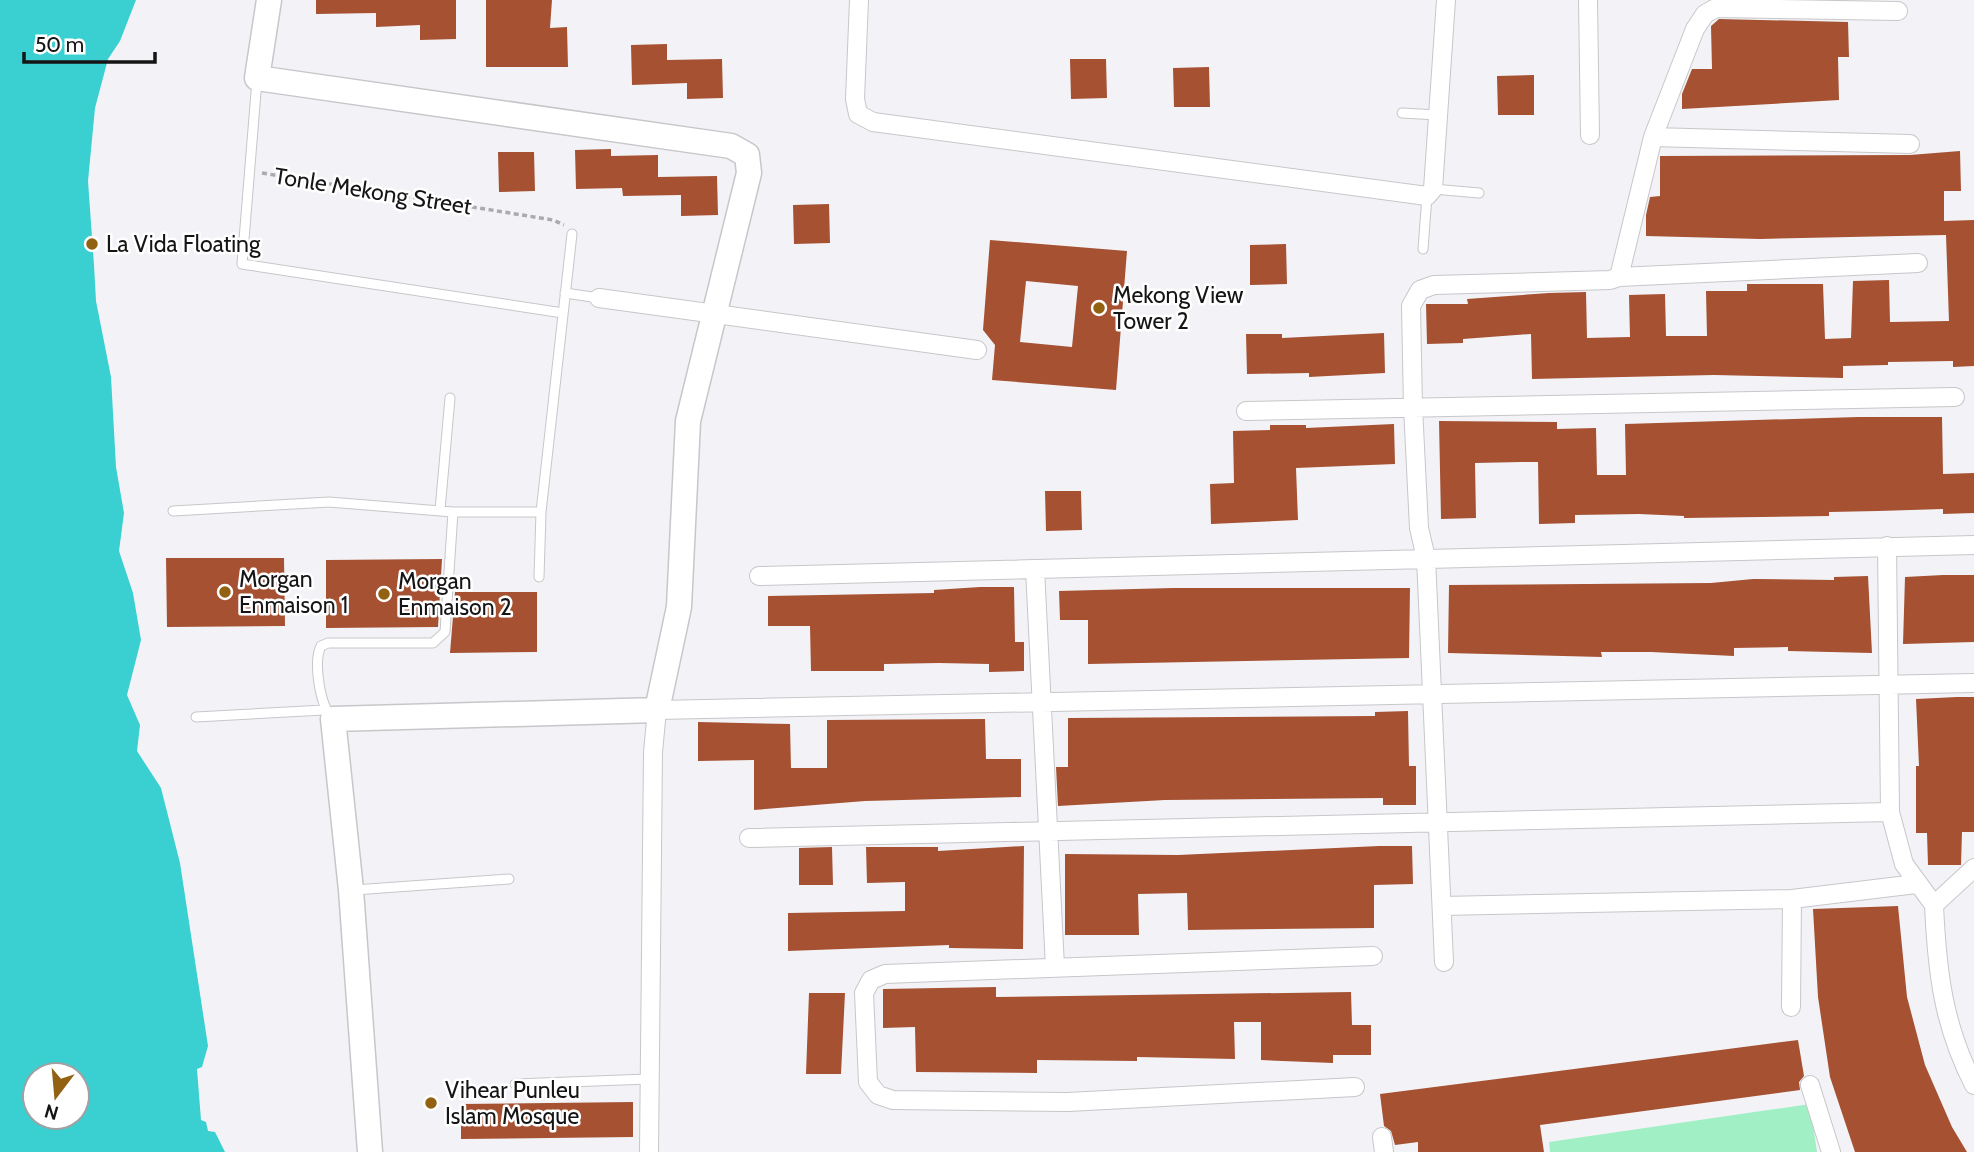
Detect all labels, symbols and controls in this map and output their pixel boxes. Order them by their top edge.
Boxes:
scale bar [24,21,156,65]
text: 50 m [35,32,84,57]
street label: Tonle Mekong Street [272,162,474,220]
place label: La Vida Floating [106,230,261,258]
marker: La Vida Floating [84,236,100,252]
place label: Mekong View Tower 2 [1113,281,1244,335]
marker: Mekong View Tower 2 [1091,300,1107,316]
place label: Morgan Enmaison 1 [239,565,348,619]
place label: Morgan Enmaison 2 [398,567,512,621]
marker: Morgan Enmaison 1 [217,584,233,600]
marker: Morgan Enmaison 2 [376,586,392,602]
north arrow [21,1061,91,1131]
place label: Vihear Punleu Islam Mosque [445,1076,580,1130]
marker: Vihear Punleu Islam Mosque [423,1095,439,1111]
text: N [42,1099,61,1125]

